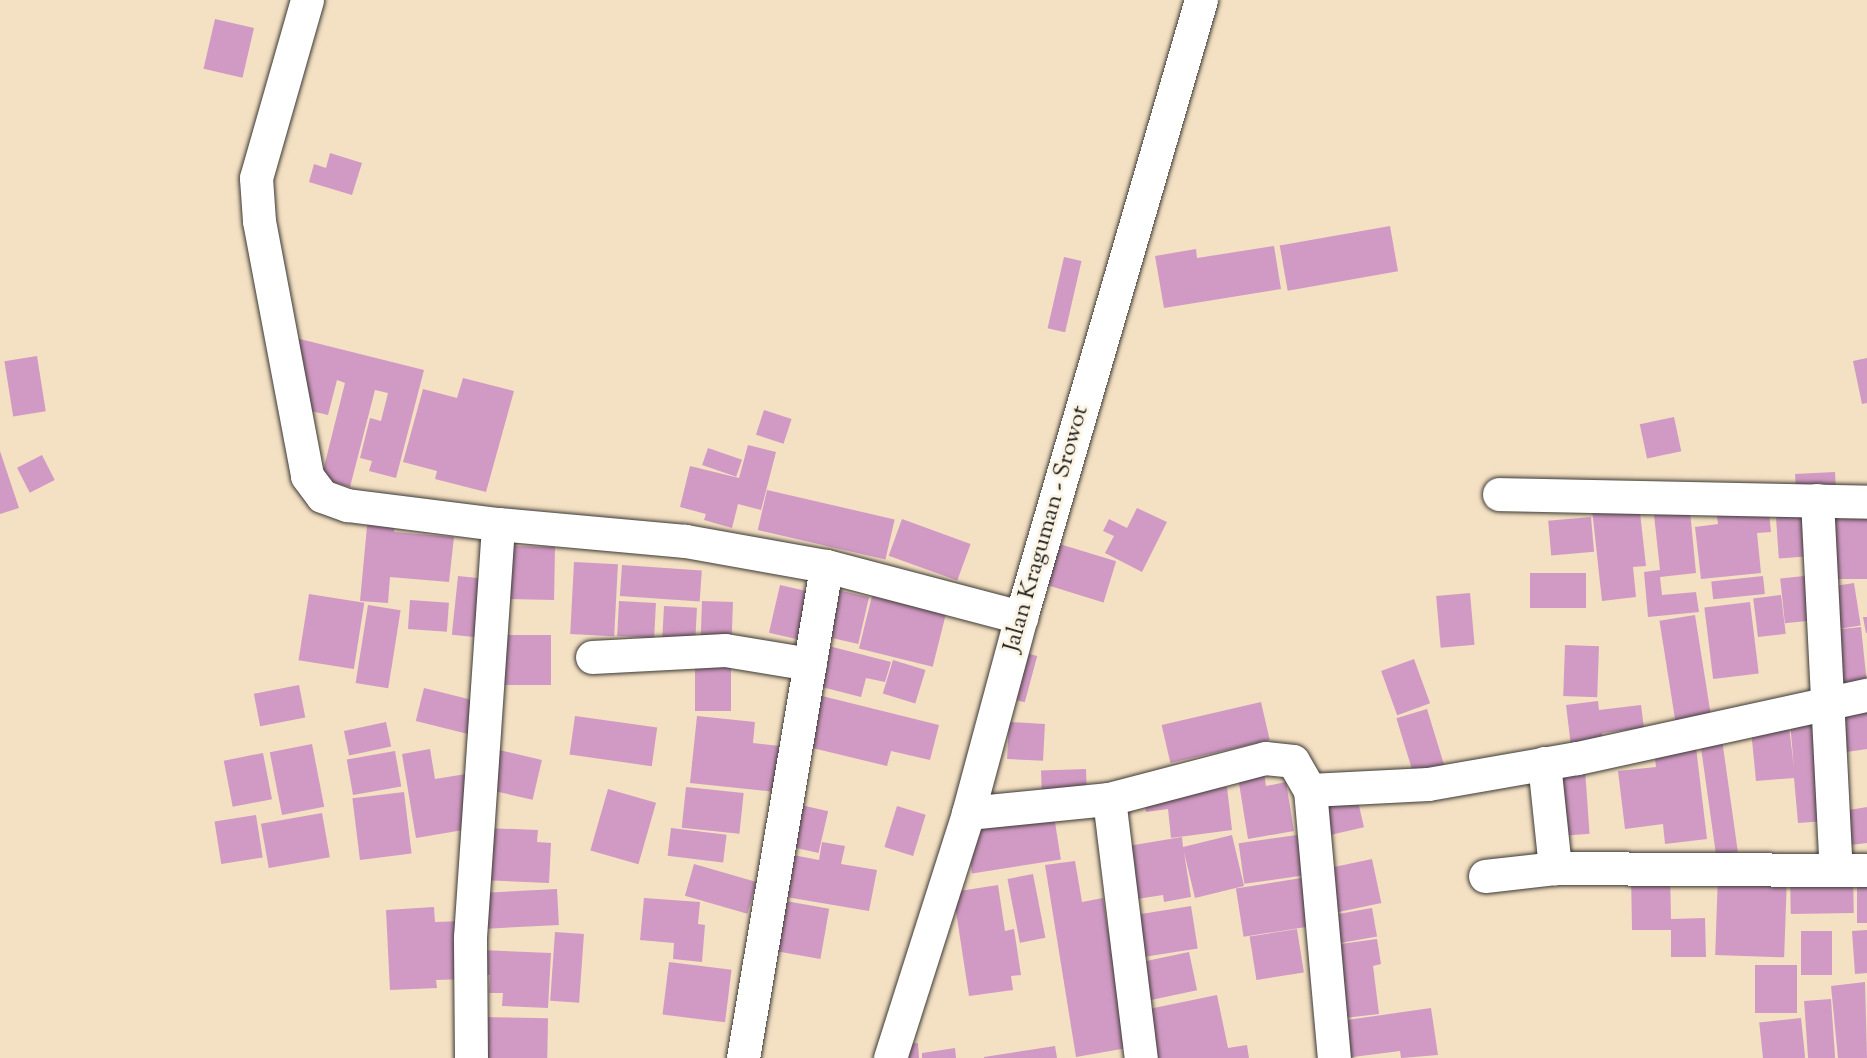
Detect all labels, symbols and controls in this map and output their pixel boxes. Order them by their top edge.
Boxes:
street label: Jalan Kraguman - Srowot [998,403,1096,655]

